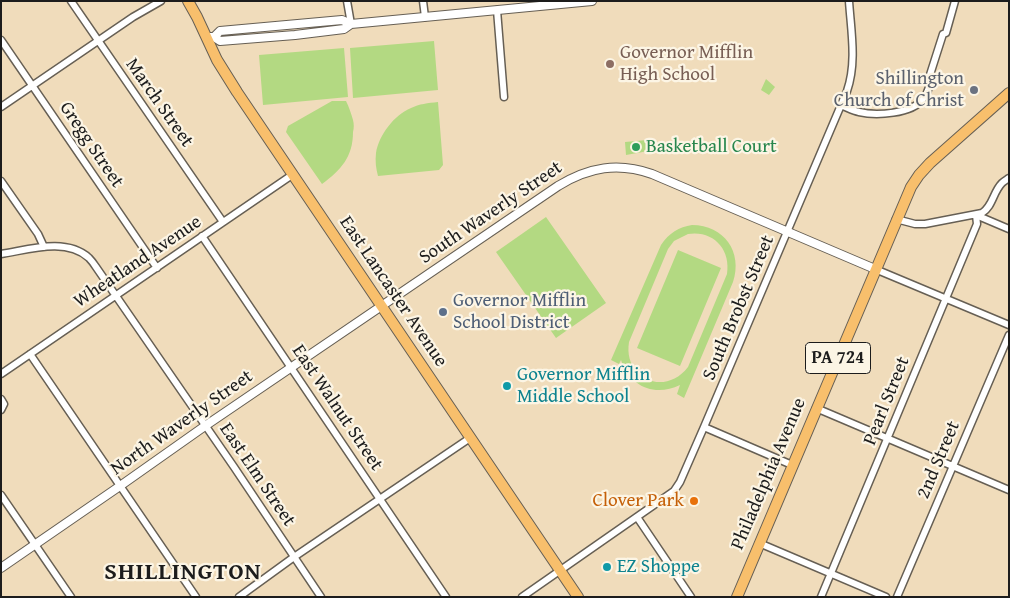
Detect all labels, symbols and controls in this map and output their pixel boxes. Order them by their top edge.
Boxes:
place label: Governor Mifflin High School [620,42,753,86]
street label: March Street [120,54,198,152]
marker: Governor Mifflin High School [604,58,616,70]
place label: Shillington Church of Christ [834,68,964,112]
marker: Shillington Church of Christ [968,84,980,96]
street label: Gregg Street [54,98,128,192]
place label: Basketball Court [646,136,777,158]
marker: Basketball Court [630,141,642,153]
street label: South Waverly Street [415,157,567,269]
street label: Wheatland Avenue [70,211,206,313]
street label: East Lancaster Avenue [334,212,452,372]
street label: South Brobst Street [698,232,780,384]
place label: Governor Mifflin School District [453,290,586,334]
marker: Governor Mifflin School District [437,306,449,318]
street label: East Walnut Street [287,341,387,475]
road number: PA 724 [806,342,870,373]
street label: Pearl Street [859,353,915,449]
place label: Governor Mifflin Middle School [517,364,650,408]
street label: North Waverly Street [106,365,258,481]
marker: Governor Mifflin Middle School [501,380,513,392]
street label: Philadelphia Avenue [727,395,811,553]
street label: 2nd Street [912,418,966,502]
street label: East Elm Street [214,419,300,531]
place label: Clover Park [592,490,684,512]
marker: Clover Park [688,495,700,507]
place label: EZ Shoppe [617,556,700,578]
district label: SHILLINGTON [103,559,263,587]
marker: EZ Shoppe [601,561,613,573]

